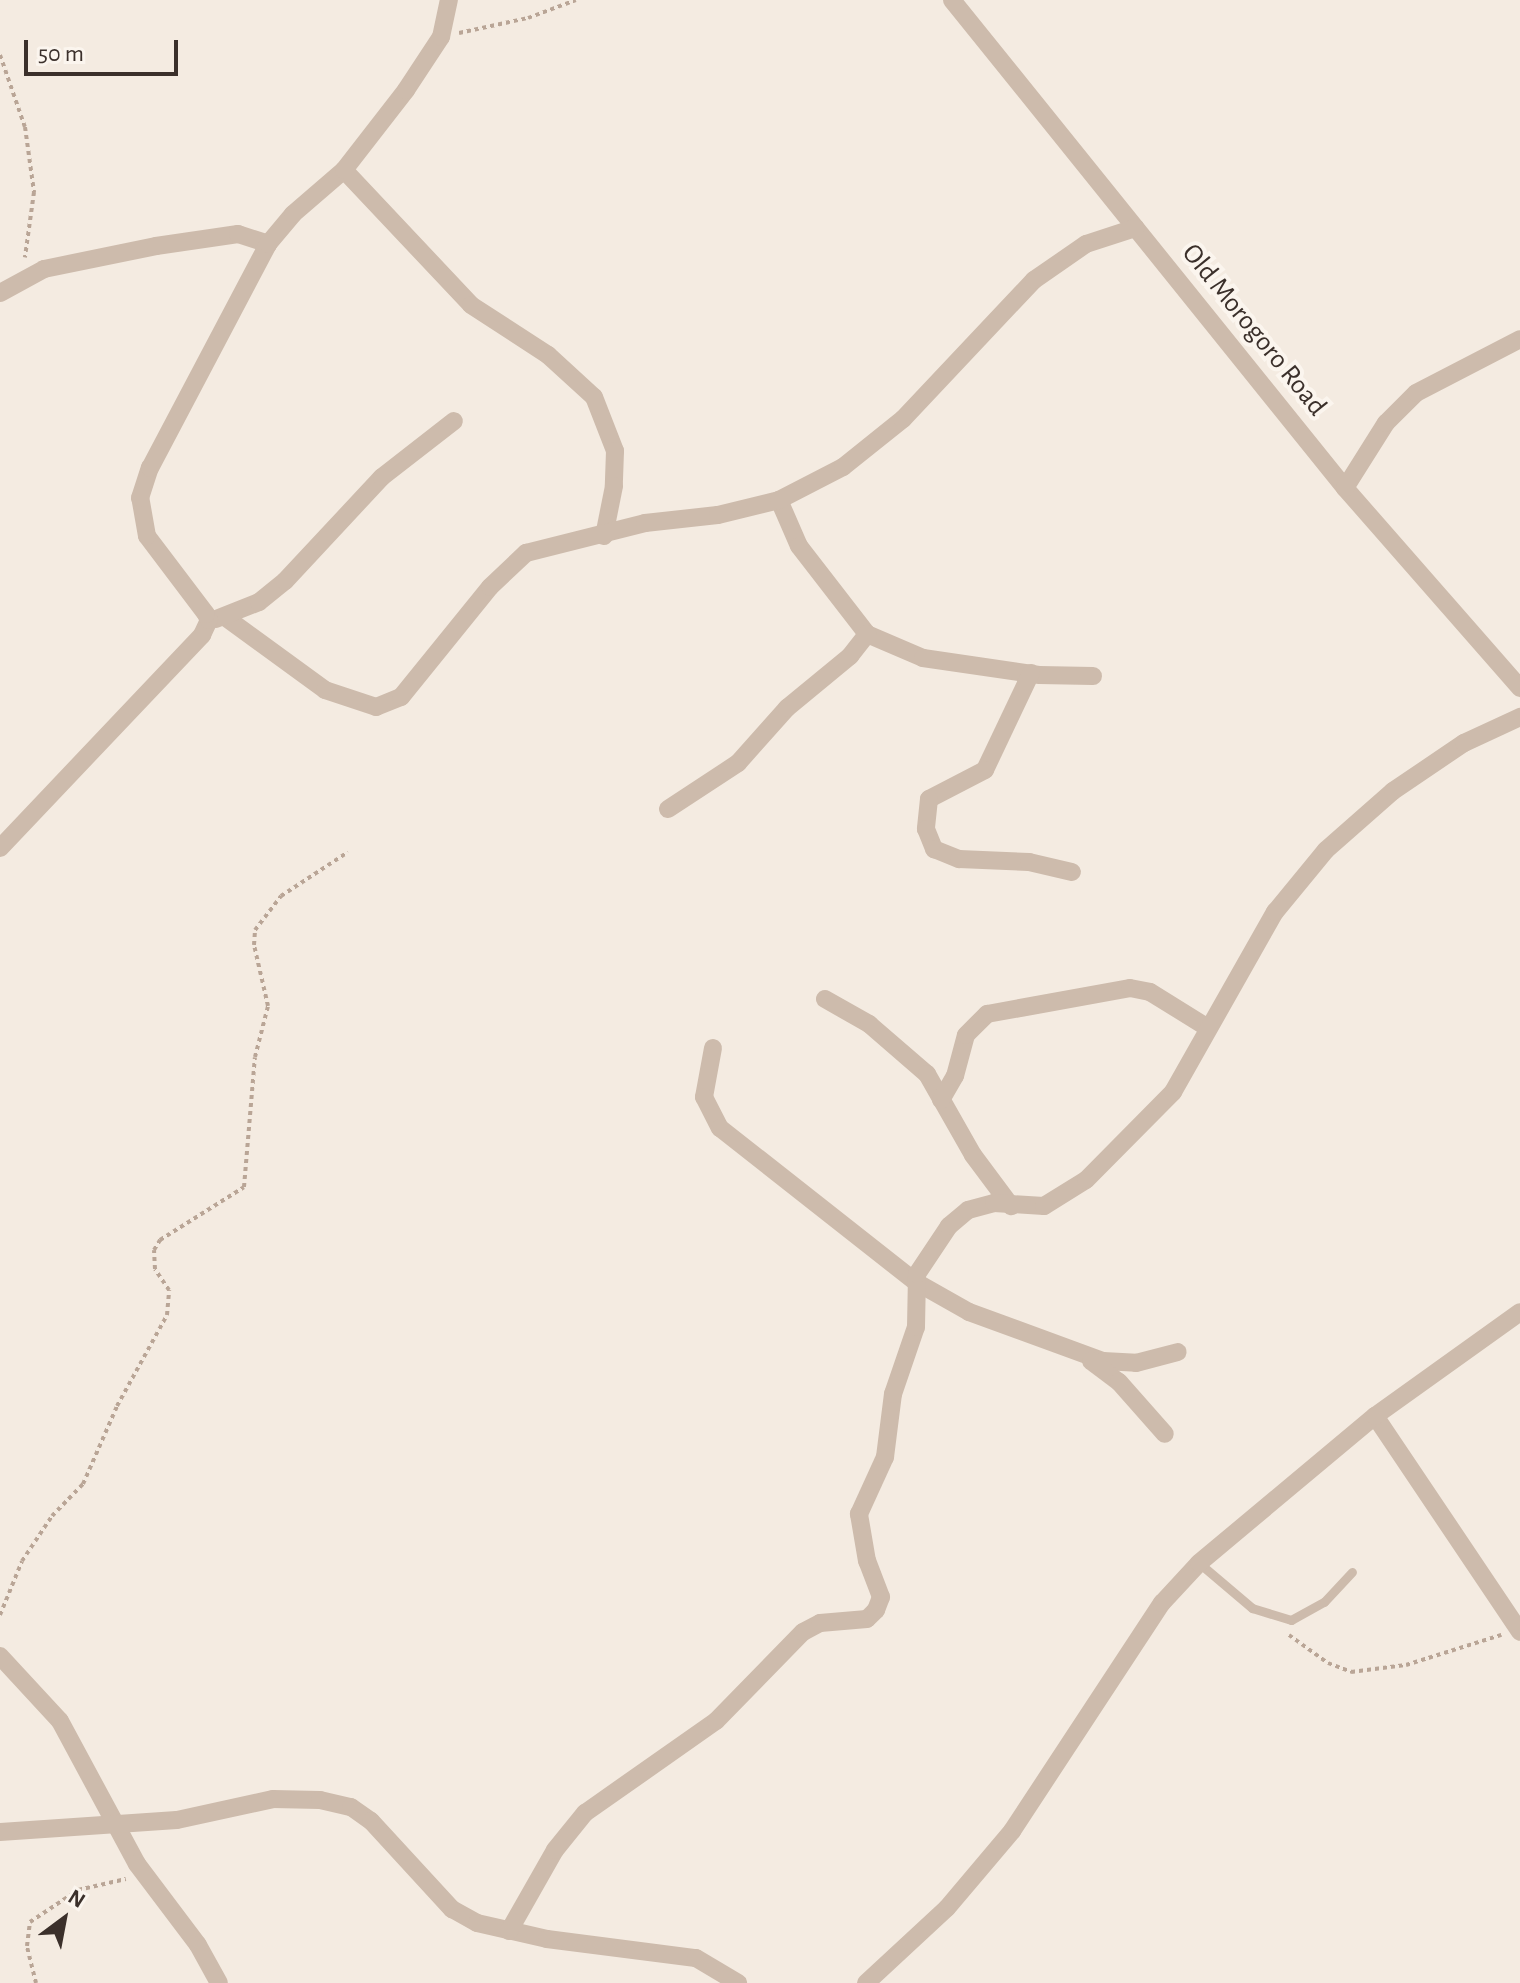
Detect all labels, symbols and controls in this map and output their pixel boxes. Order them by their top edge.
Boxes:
scale bar [28,24,182,74]
text: 50 m [38,42,84,66]
street label: Old Morogoro Road [1174,237,1334,423]
north arrow [24,1879,104,1959]
text: N [64,1885,89,1912]

